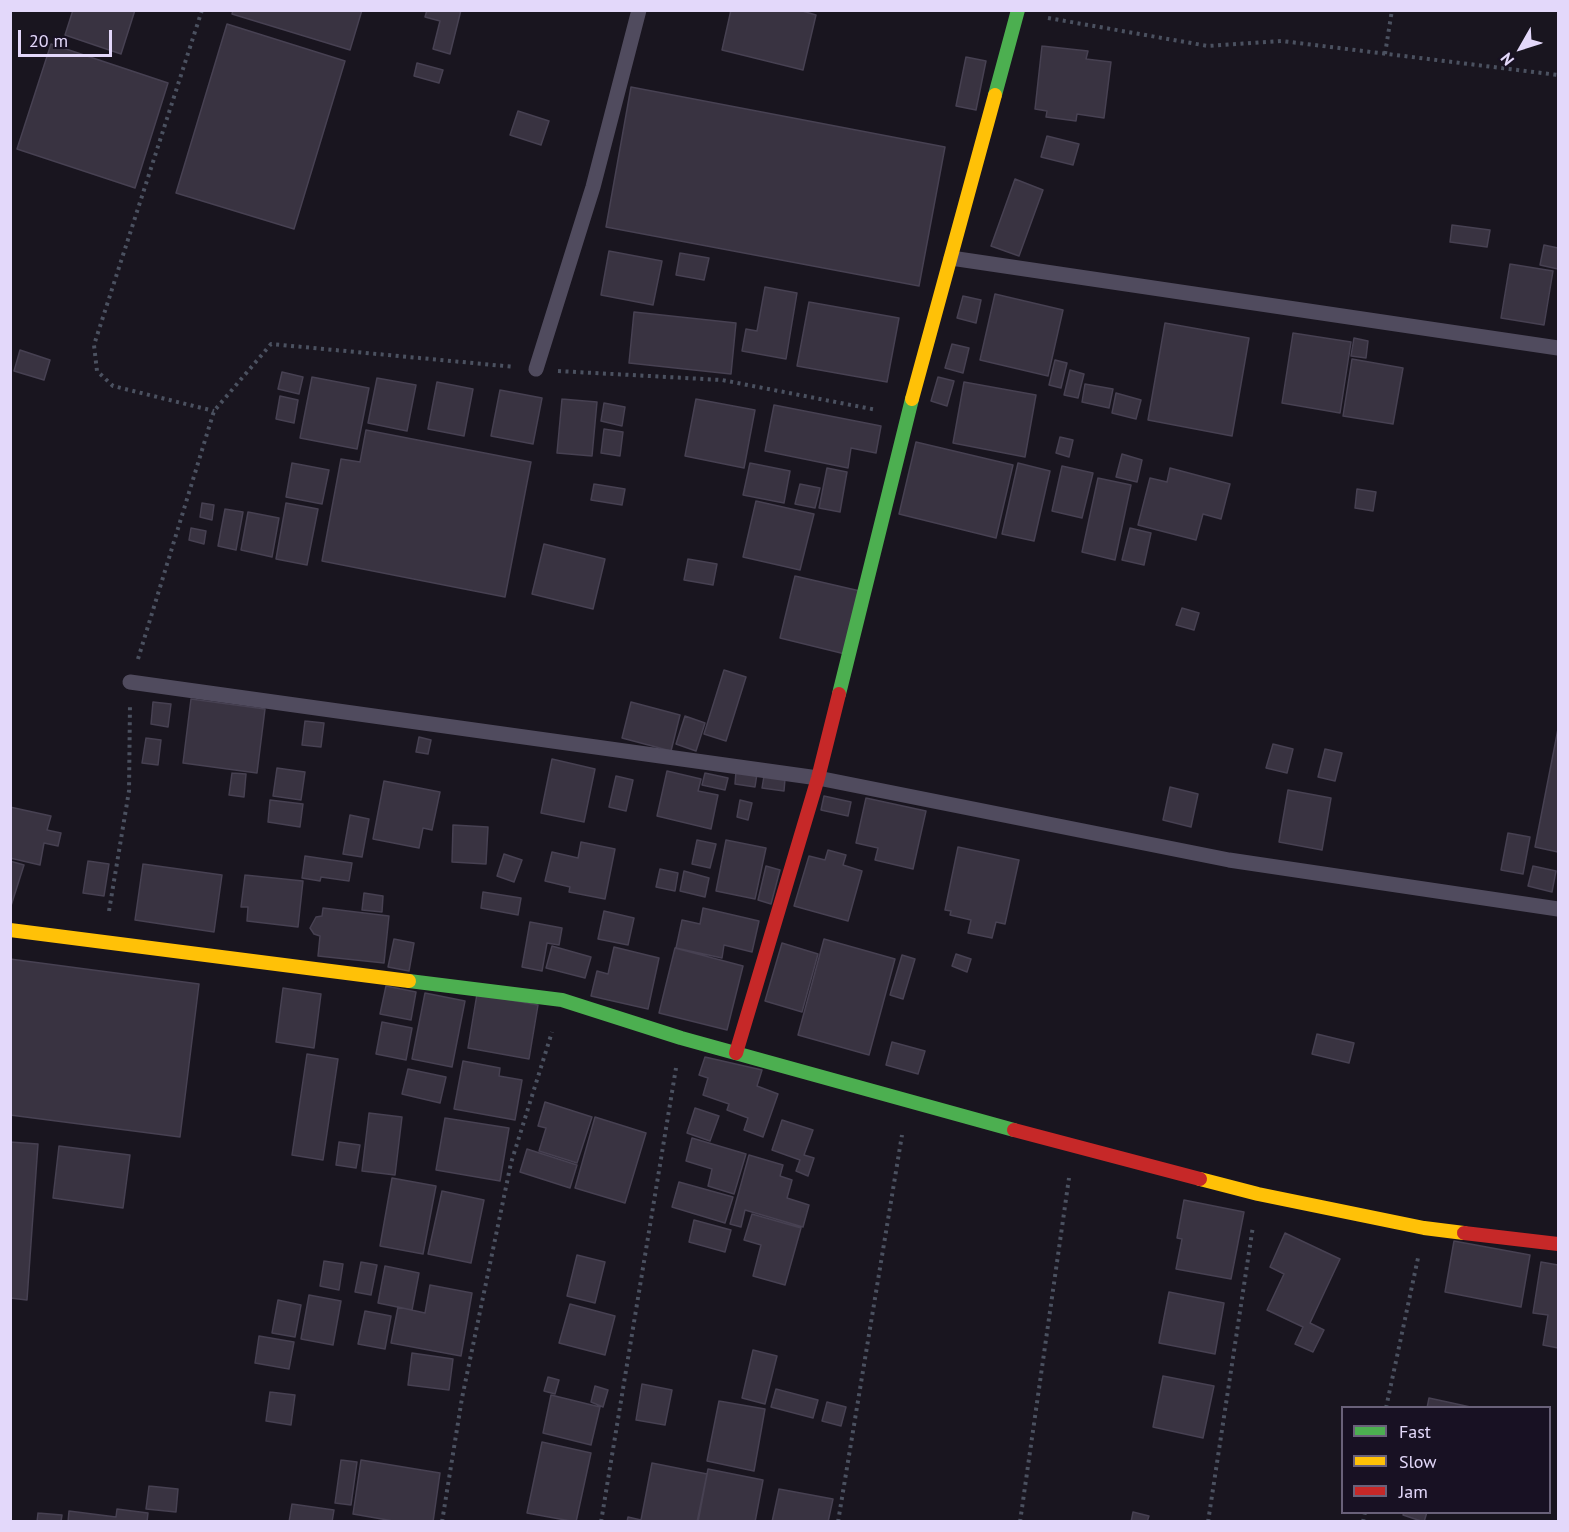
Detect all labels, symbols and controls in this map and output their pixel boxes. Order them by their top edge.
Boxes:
scale bar [21,18,116,56]
north arrow [1491,18,1551,78]
text: 20 m [29,29,68,52]
text: N [1496,49,1518,70]
legend [1341,1406,1551,1514]
text: Fast [1399,1420,1431,1443]
text: Slow [1399,1450,1437,1473]
text: Jam [1399,1480,1428,1503]

